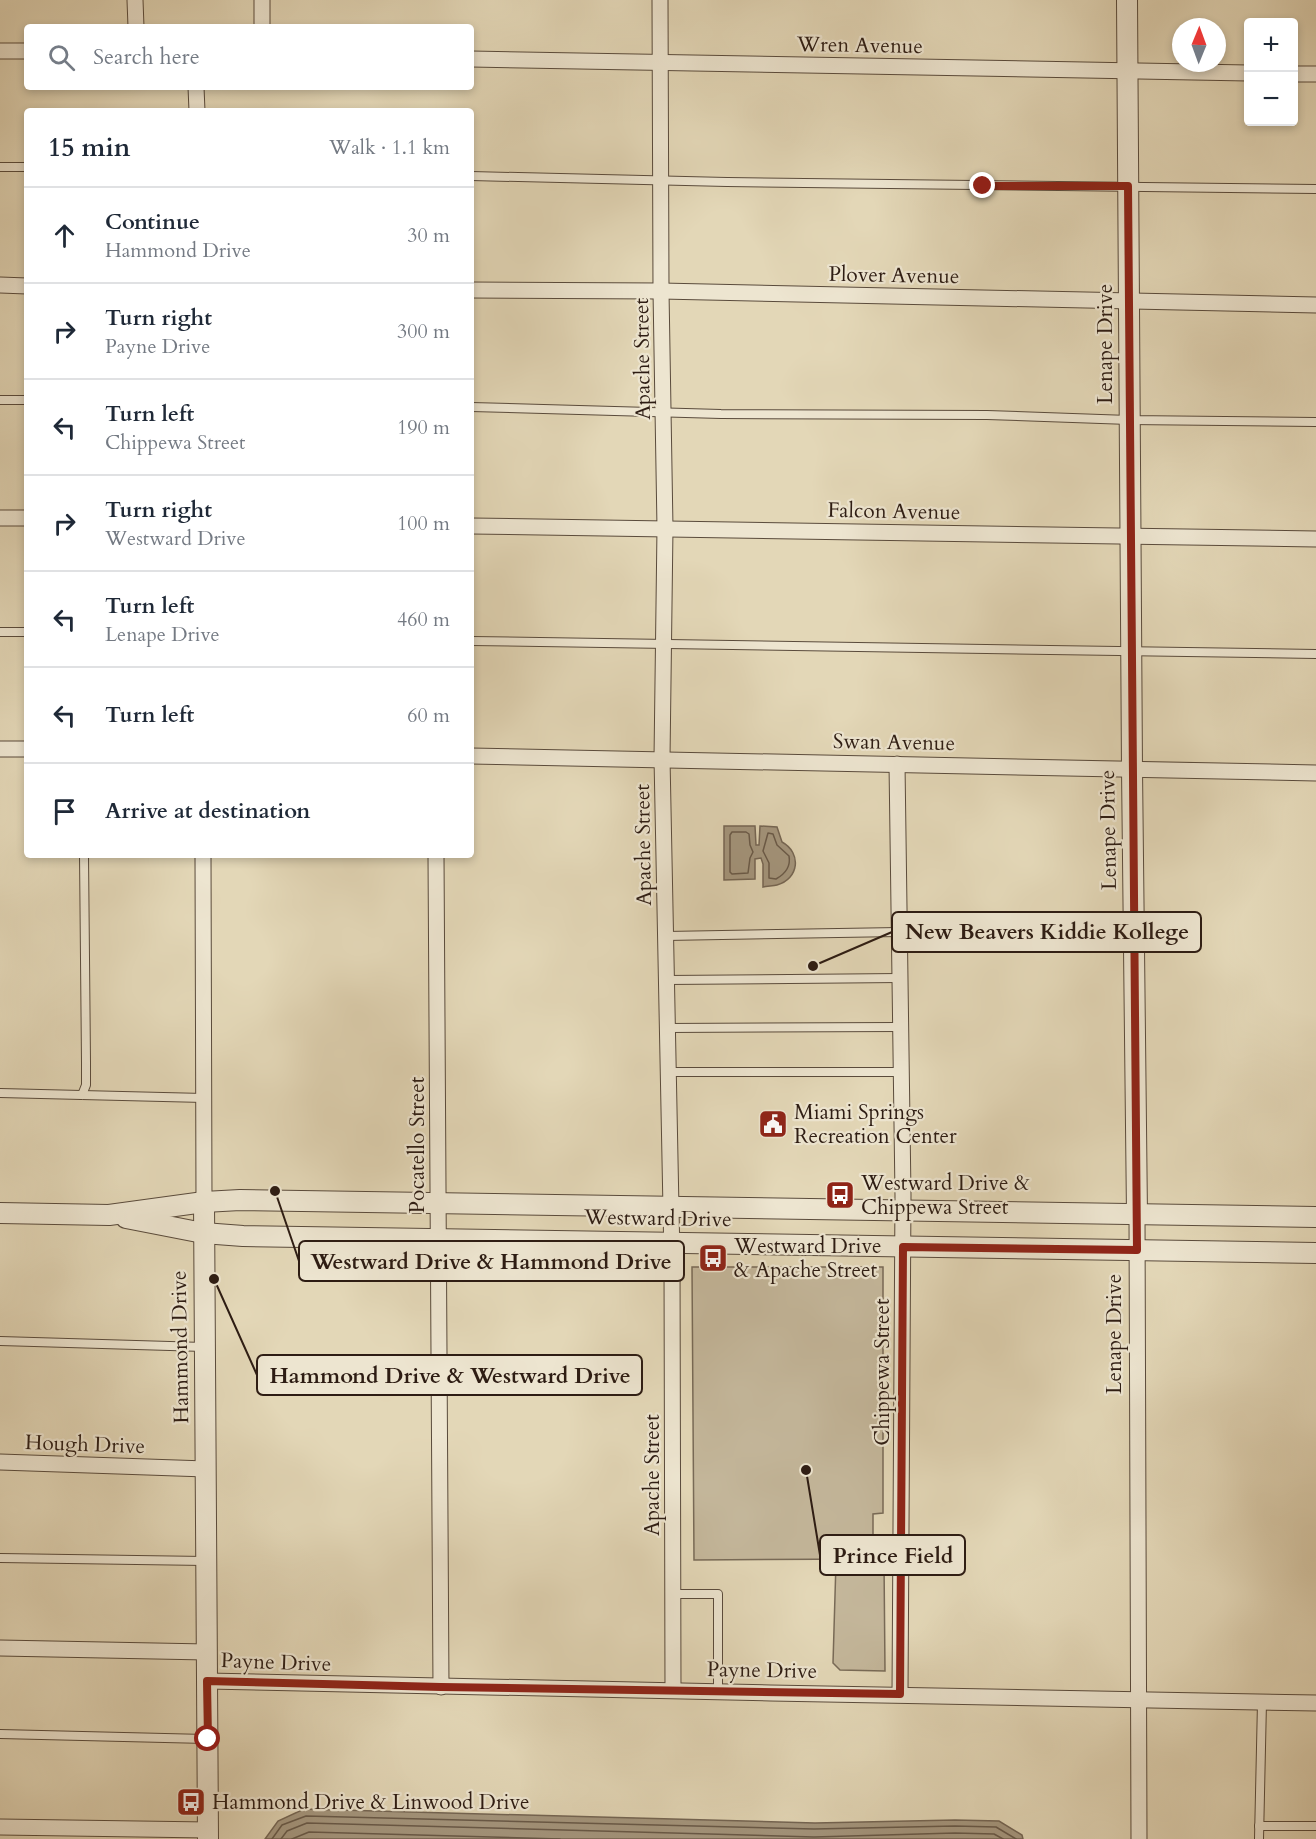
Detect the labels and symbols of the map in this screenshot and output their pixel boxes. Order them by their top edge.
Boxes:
north arrow [1172,18,1226,72]
street label: Wren Avenue [796,30,923,61]
route end [969,172,995,198]
street label: Plover Avenue [828,260,960,291]
street label: Lenape Drive [1091,284,1120,404]
street label: Apache Street [627,297,658,420]
street label: Falcon Avenue [827,496,961,527]
street label: Swan Avenue [833,727,955,758]
street label: Lenape Drive [1093,770,1124,890]
street label: Apache Street [628,783,659,906]
callout: New Beavers Kiddie Kollege [892,912,1201,952]
text: New Beavers Kiddie Kollege [905,917,1189,947]
street label: Pocatello Street [403,1076,432,1213]
place label: Miami Springs Recreation Center [794,1098,957,1151]
public building icon: Miami Springs Recreation Center [757,1108,789,1140]
place label: Westward Drive & Chippewa Street [860,1169,1030,1222]
bus stop icon: Westward Drive & Chippewa Street [824,1179,856,1211]
street label: Westward Drive [583,1203,732,1234]
place label: Westward Drive & Apache Street [733,1232,882,1285]
callout: Westward Drive & Hammond Drive [299,1241,684,1281]
bus stop icon: Westward Drive & Apache Street [697,1242,729,1274]
text: Westward Drive & Hammond Drive [309,1247,672,1277]
street label: Hammond Drive [165,1270,196,1424]
street label: Lenape Drive [1100,1274,1129,1394]
street label: Chippewa Street [868,1298,897,1446]
callout: Hammond Drive & Westward Drive [257,1355,642,1395]
text: Hammond Drive & Westward Drive [269,1361,631,1391]
street label: Apache Street [638,1414,667,1536]
street label: Hough Drive [24,1428,146,1461]
callout: Prince Field [820,1535,965,1575]
text: Prince Field [833,1541,954,1571]
street label: Payne Drive [220,1646,332,1679]
street label: Payne Drive [706,1655,817,1686]
route start [194,1725,220,1751]
bus stop icon: Hammond Drive & Linwood Drive [175,1786,207,1818]
place label: Hammond Drive & Linwood Drive [212,1788,530,1817]

